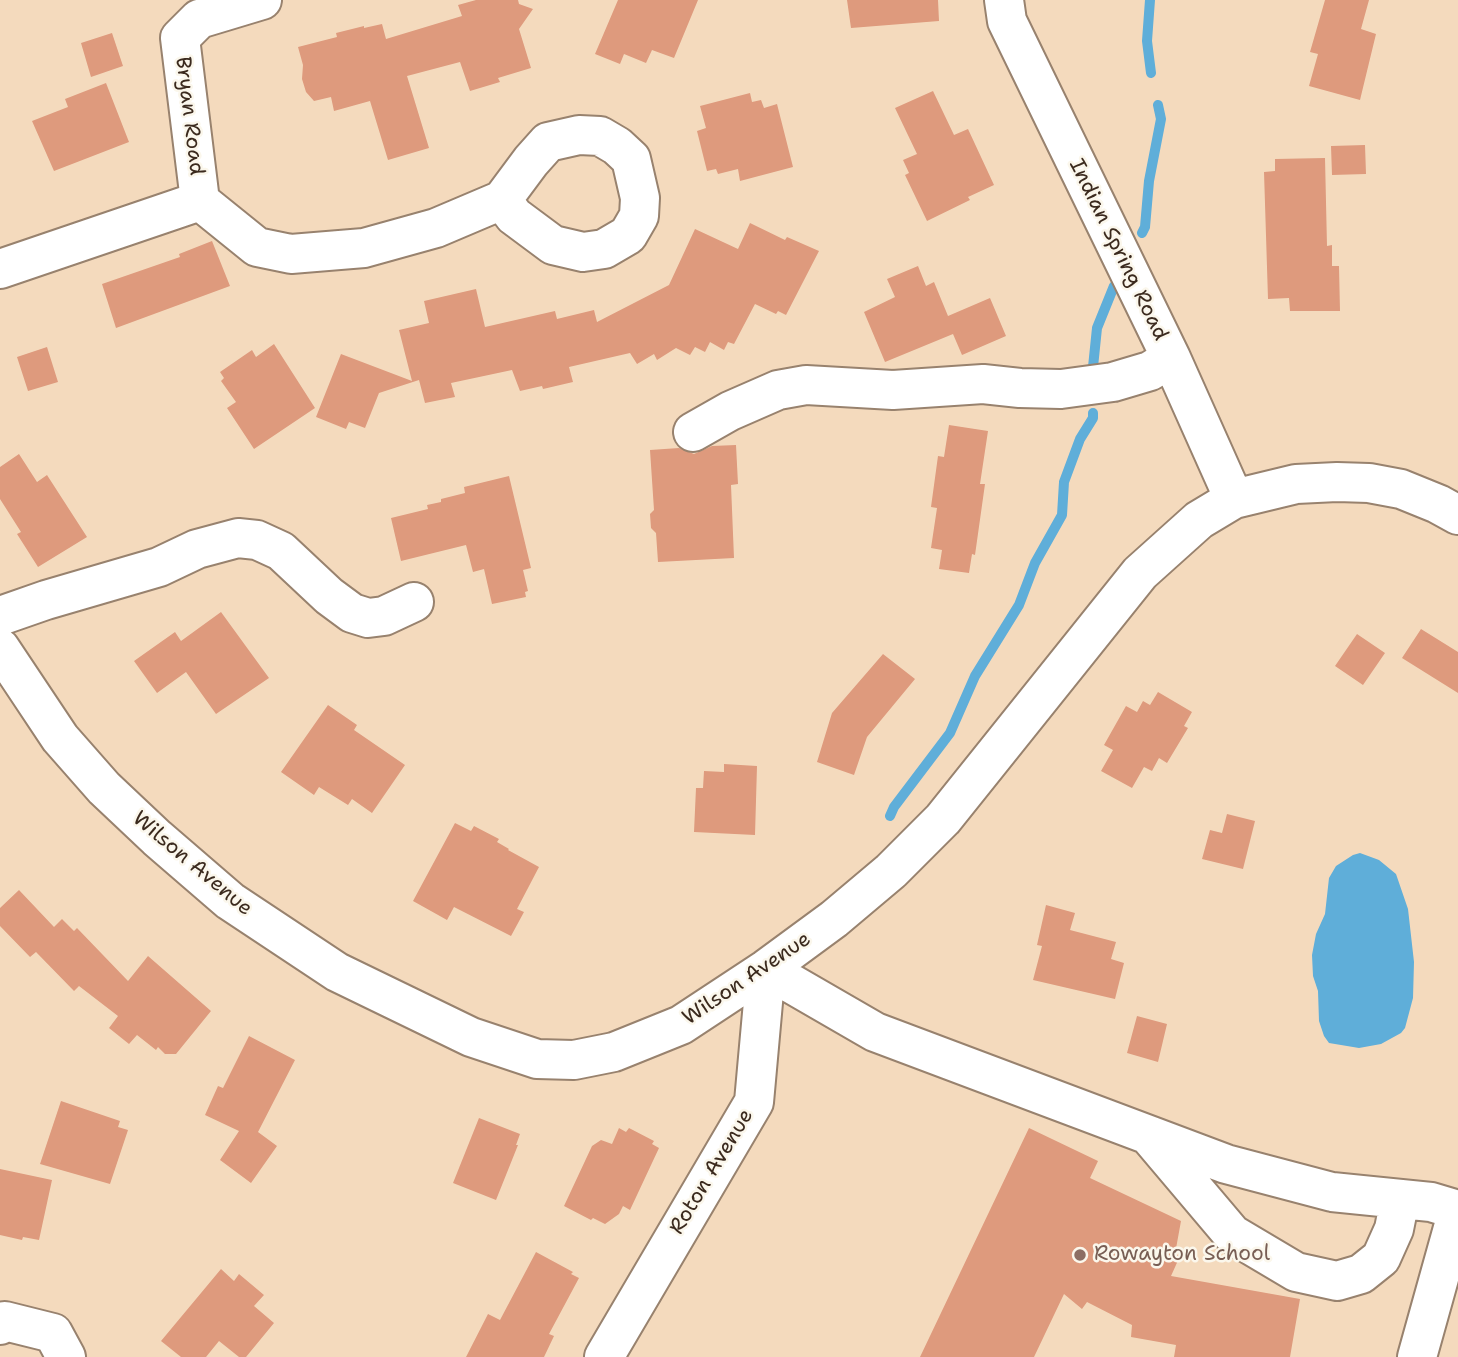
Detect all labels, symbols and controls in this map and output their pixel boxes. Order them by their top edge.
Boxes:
street label: Bryan Road [169,55,209,177]
street label: Indian Spring Road [1063,155,1173,345]
street label: Wilson Avenue [127,806,257,922]
street label: Wilson Avenue [678,927,816,1031]
street label: Roton Avenue [665,1105,759,1239]
place label: Rowayton School [1094,1242,1270,1268]
marker: Rowayton School [1072,1247,1088,1263]

